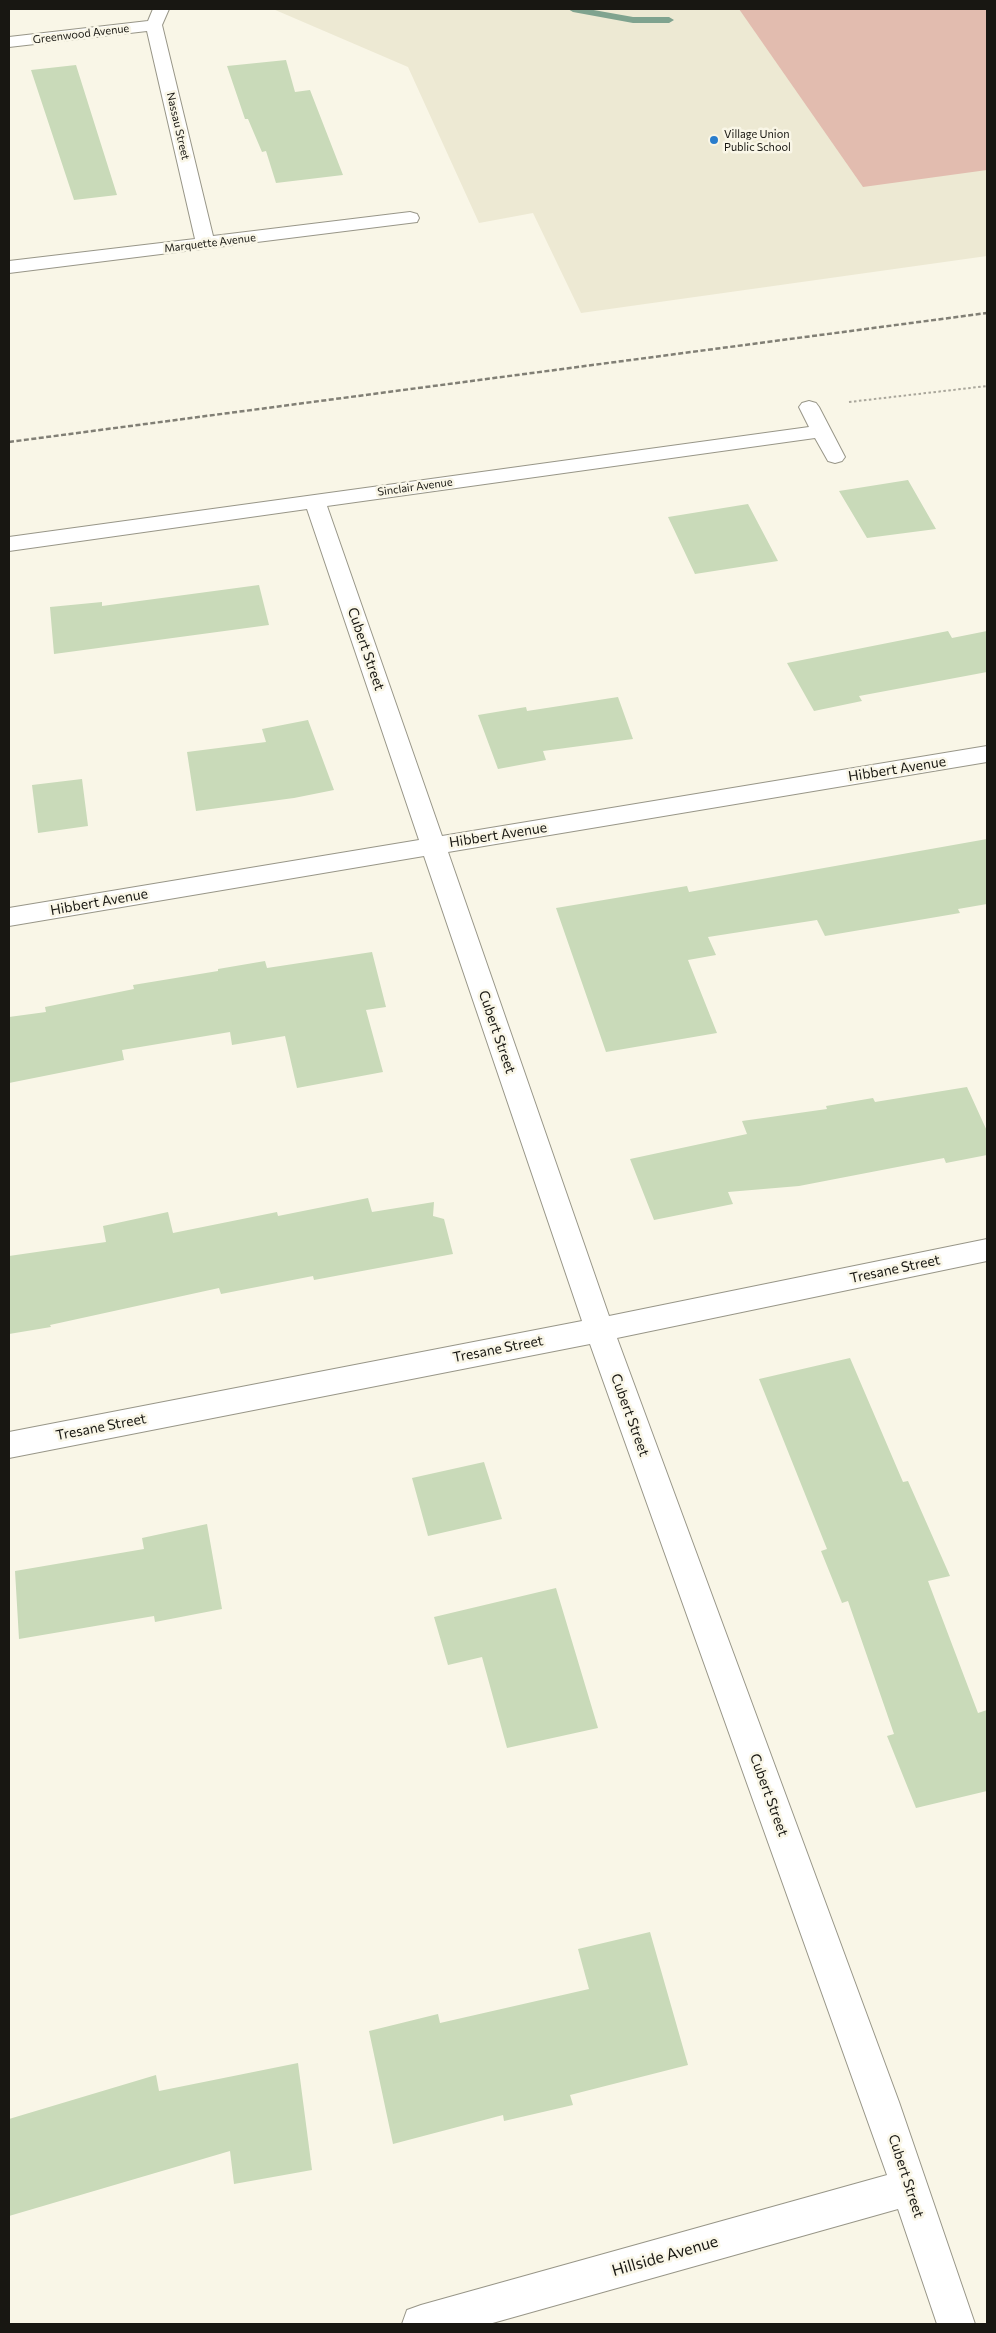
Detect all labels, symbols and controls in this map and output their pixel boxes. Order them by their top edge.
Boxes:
street label: Greenwood Avenue [32,22,130,46]
street label: Nassau Street [164,91,192,161]
place label: Village Union Public School [724,127,791,153]
marker: Village Union Public School [708,134,720,146]
street label: Marquette Avenue [163,231,257,255]
street label: Sinclair Avenue [377,475,453,499]
street label: Cubert Street [344,605,388,693]
street label: Hibbert Avenue [847,753,947,785]
street label: Hibbert Avenue [448,819,548,851]
street label: Hibbert Avenue [49,885,149,919]
street label: Cubert Street [475,988,519,1076]
street label: Tresane Street [848,1251,942,1287]
street label: Tresane Street [451,1332,545,1366]
street label: Cubert Street [607,1371,653,1459]
street label: Tresane Street [54,1410,148,1444]
street label: Cubert Street [746,1751,792,1839]
street label: Cubert Street [885,2132,927,2220]
street label: Hillside Avenue [610,2232,720,2280]

